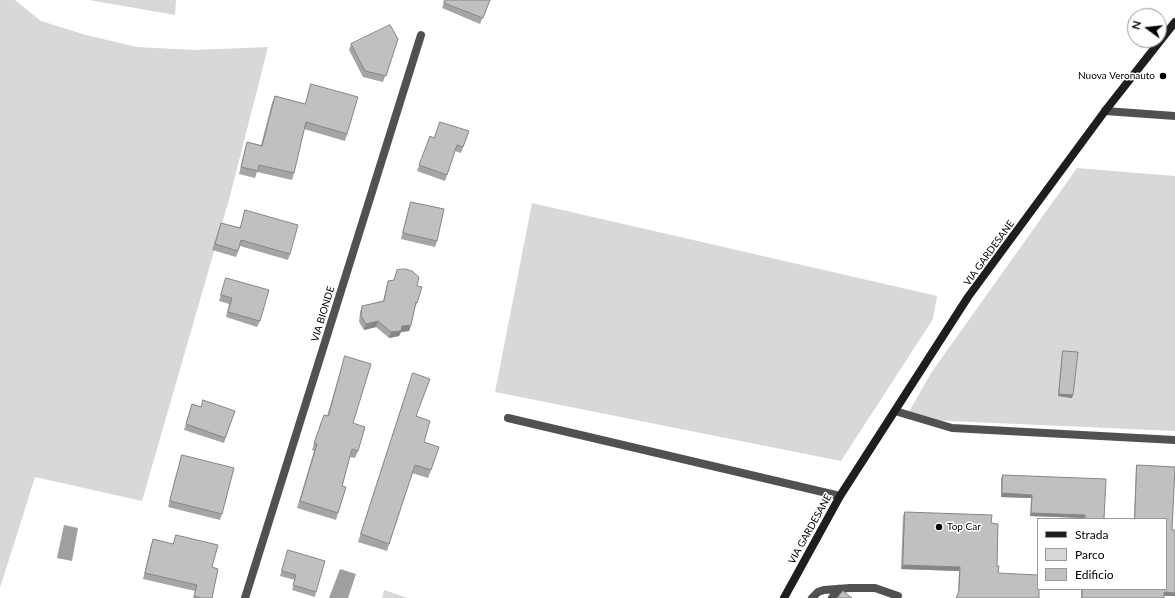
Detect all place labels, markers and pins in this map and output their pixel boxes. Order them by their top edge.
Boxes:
place label: Nuova Veronauto [1078,70,1155,82]
marker: Nuova Veronauto [1158,71,1168,81]
place label: Top Car [947,521,981,533]
marker: Top Car [934,522,944,532]

